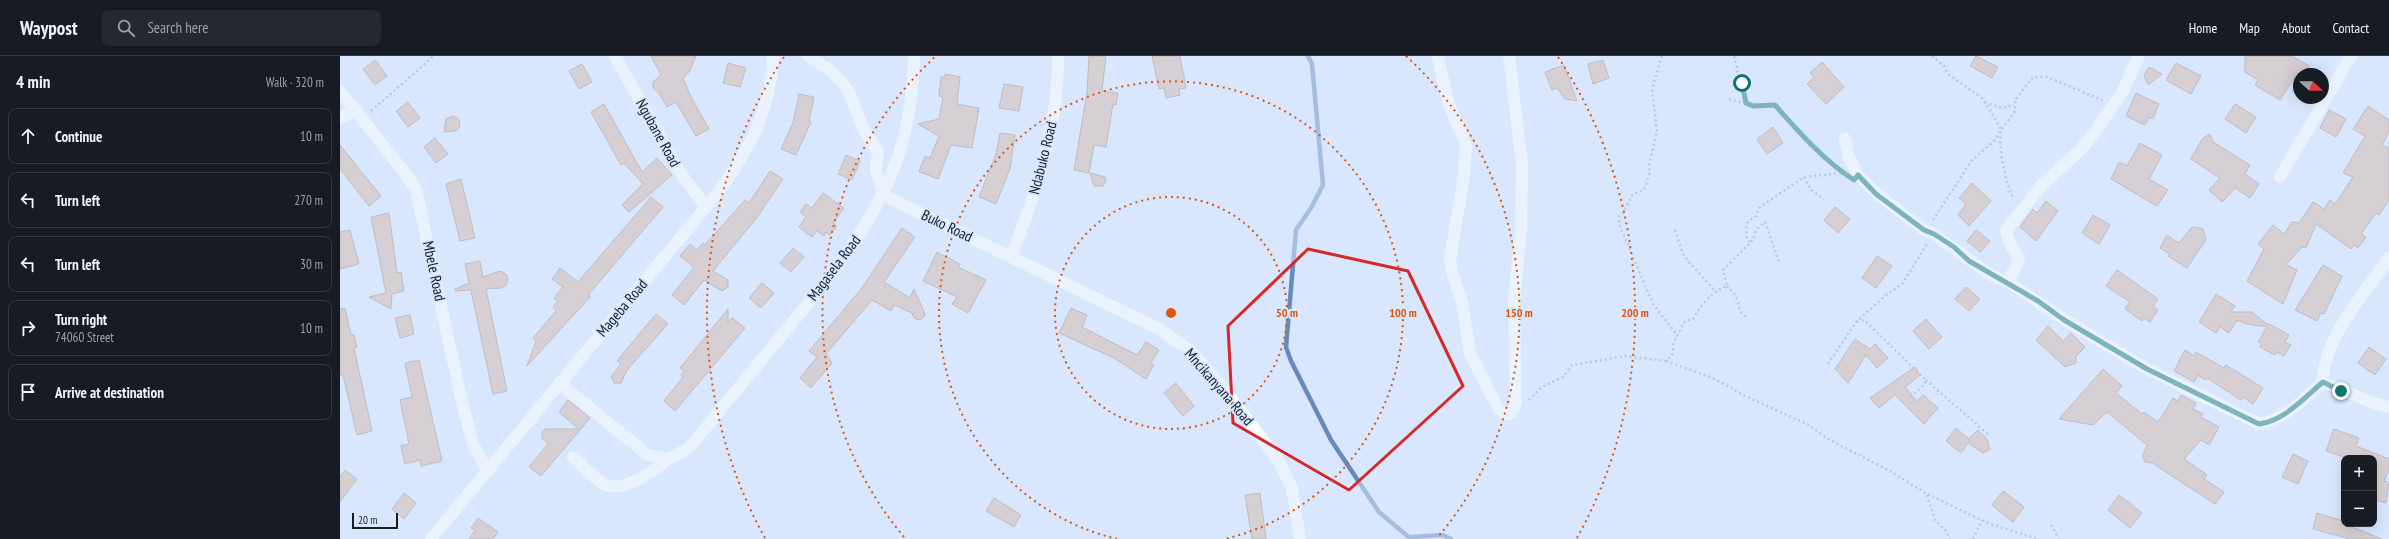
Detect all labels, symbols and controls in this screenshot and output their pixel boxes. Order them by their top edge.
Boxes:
search box [101,10,381,46]
text: Waypost [20,16,77,40]
icon: search [115,17,137,39]
text: Search here [147,18,208,37]
text: Home [2189,19,2217,37]
text: Map [2239,19,2260,37]
text: About [2282,19,2311,37]
text: Contact [2333,19,2369,37]
north arrow [2293,68,2329,104]
text: 4 min [16,71,50,93]
text: Walk · 320 m [266,74,324,91]
route start [1733,74,1751,92]
street label: Ngubane Road [632,95,685,170]
street label: Ndabuko Road [1024,119,1061,196]
icon: ahead [17,125,39,147]
text: Continue [55,127,102,146]
text: 10 m [300,128,323,145]
icon: left [17,189,39,211]
text: Turn left [55,191,100,210]
text: 270 m [294,192,323,209]
street label: Buko Road [919,205,976,246]
street label: Magasela Road [803,231,865,304]
street label: Mbele Road [419,239,450,303]
icon: left [17,253,39,275]
text: Turn left [55,255,100,274]
text: 30 m [300,256,323,273]
street label: Mageba Road [592,275,651,340]
text: 50 m [1276,305,1298,320]
text: 100 m [1389,305,1417,320]
text: 150 m [1505,305,1533,320]
text: 200 m [1621,305,1649,320]
centre of rings [1164,306,1178,320]
text: Turn right [55,310,107,329]
icon: right [17,317,39,339]
text: 10 m [300,320,323,337]
text: 74060 Street [55,329,114,346]
street label: Mncikanyana Road [1181,344,1258,429]
icon: arrive [17,381,39,403]
route end [2332,382,2350,400]
text: Arrive at destination [55,383,164,402]
map controls [2341,455,2377,527]
button: + [2341,455,2377,491]
button: − [2341,491,2377,527]
scale bar [352,511,398,530]
text: 20 m [358,513,377,527]

